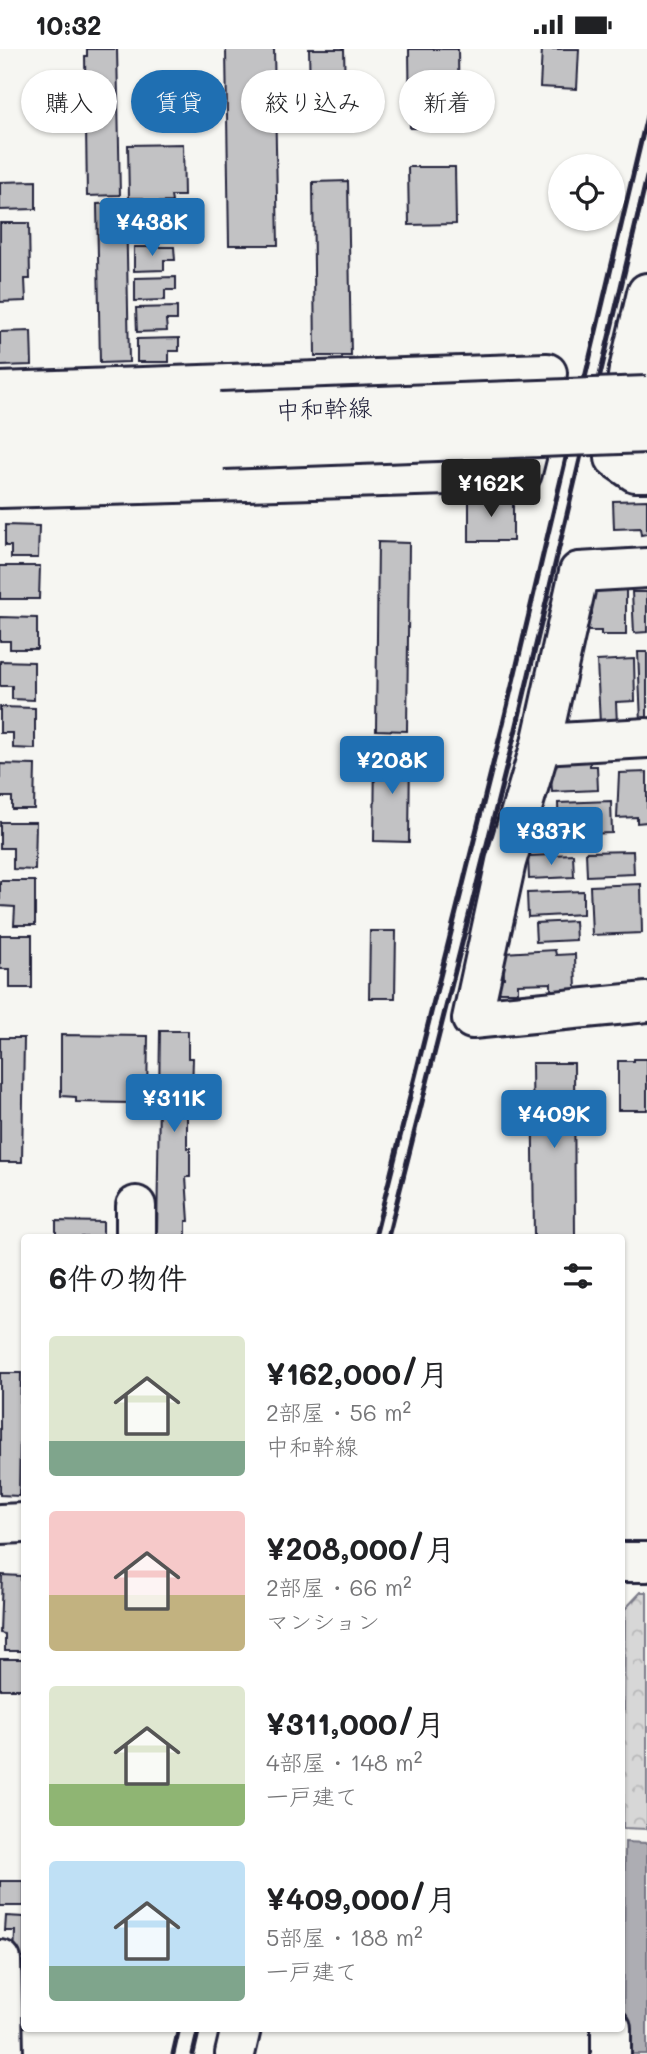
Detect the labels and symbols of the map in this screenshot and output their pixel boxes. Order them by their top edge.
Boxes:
pin: ¥438K [103,199,201,258]
street label: 中和幹線 [275,391,373,425]
pin: ¥162K [442,459,540,519]
pin: ¥208K [343,737,441,796]
pin: ¥337K [502,807,600,867]
pin: ¥311K [125,1075,223,1134]
pin: ¥409K [505,1091,603,1150]

